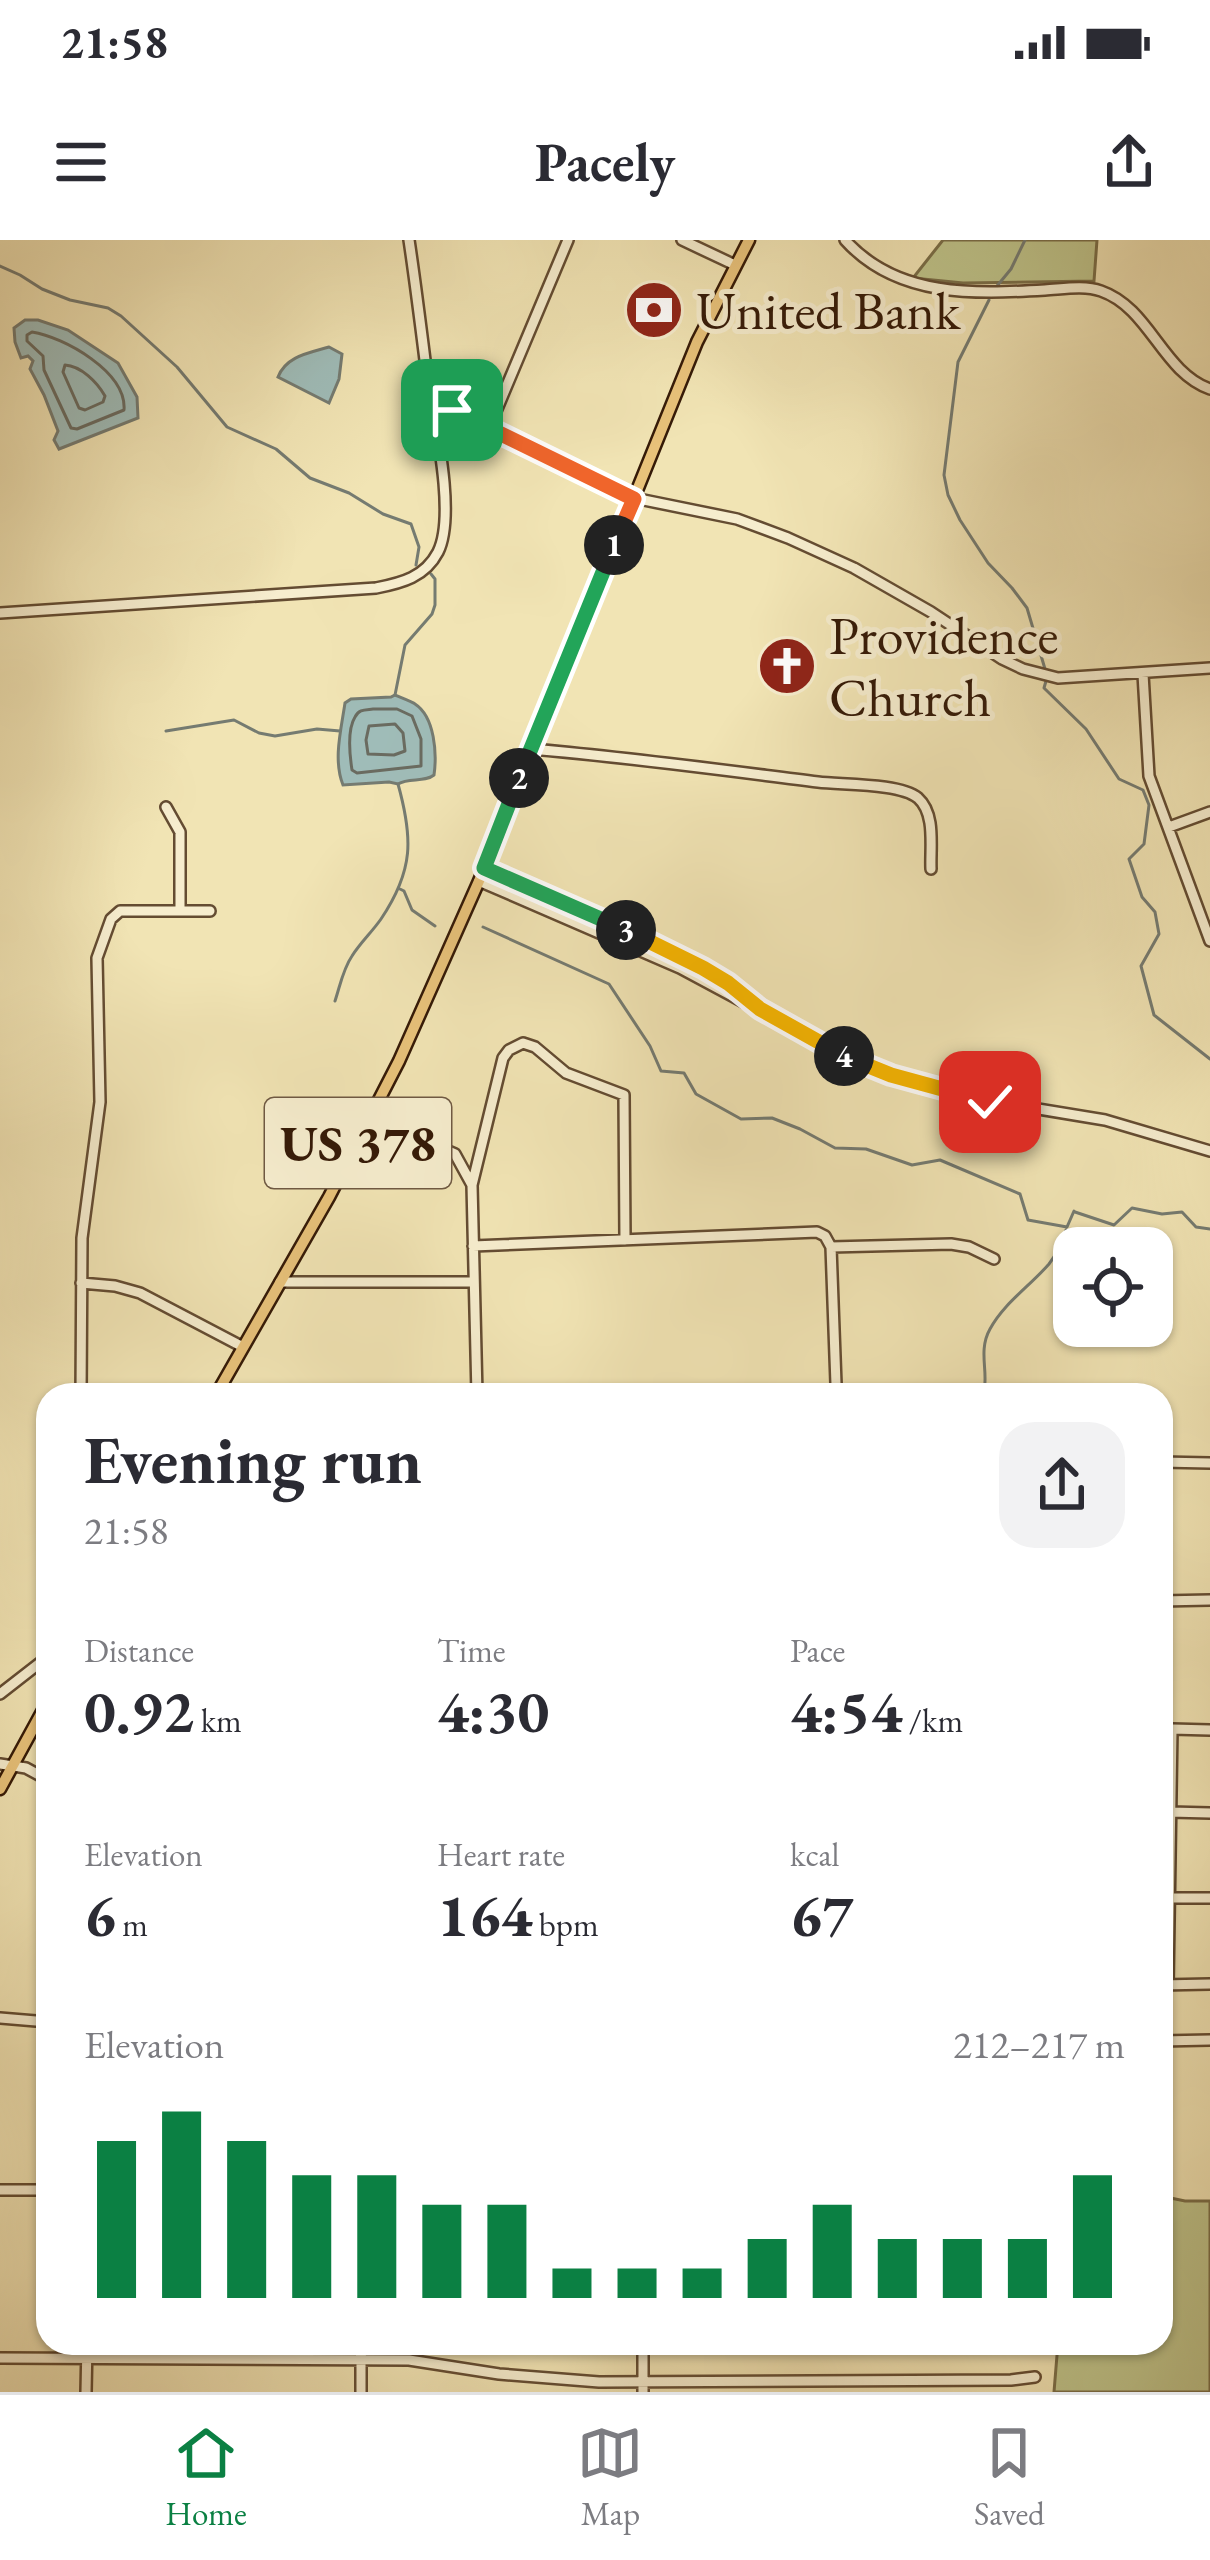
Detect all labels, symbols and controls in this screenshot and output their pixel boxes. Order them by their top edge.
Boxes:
text: 21:58 [60,13,168,71]
text: Pacely [535,127,675,197]
icon: menu [48,129,114,195]
icon: share [1096,129,1162,195]
place label: United Bank [696,275,961,345]
bank icon: United Bank [623,279,685,341]
pin [401,359,503,461]
icon: arrive [419,377,485,443]
pin: 1 [584,515,644,575]
text: 1 [605,523,623,566]
place label: Providence Church [829,600,1059,732]
church icon: Providence Church [756,635,818,697]
pin: 2 [489,748,549,808]
text: 2 [510,756,528,799]
pin: 3 [596,900,656,960]
text: 3 [617,908,635,951]
pin: 4 [814,1026,874,1086]
text: 4 [835,1034,853,1077]
pin [939,1051,1041,1153]
icon: check [957,1069,1023,1135]
road number: US 378 [265,1098,451,1188]
map controls [1053,1227,1173,1347]
button: locate [1053,1227,1173,1347]
text: Evening run [84,1417,422,1503]
button: share [999,1422,1125,1548]
text: 21:58 [84,1505,169,1556]
text: Distance [84,1629,194,1672]
text: Time [437,1629,506,1672]
text: Pace [790,1629,845,1672]
text: 0.92 [84,1672,194,1750]
text: 4:30 [437,1672,549,1750]
text: 4:54 [790,1672,902,1750]
text: km [194,1699,242,1742]
text: /km [902,1699,963,1742]
text: Elevation [84,1833,203,1876]
text: Heart rate [437,1833,565,1876]
text: kcal [790,1833,840,1876]
text: 6 [84,1876,116,1954]
text: 164 [437,1876,532,1954]
text: 67 [790,1876,853,1954]
text: m [116,1903,148,1946]
text: bpm [532,1903,599,1946]
text: Elevation [84,2019,224,2070]
text: 212–217 m [953,2019,1125,2070]
tab: Home [165,2420,247,2535]
tab: Map [577,2420,643,2535]
tab: Saved [974,2420,1045,2535]

